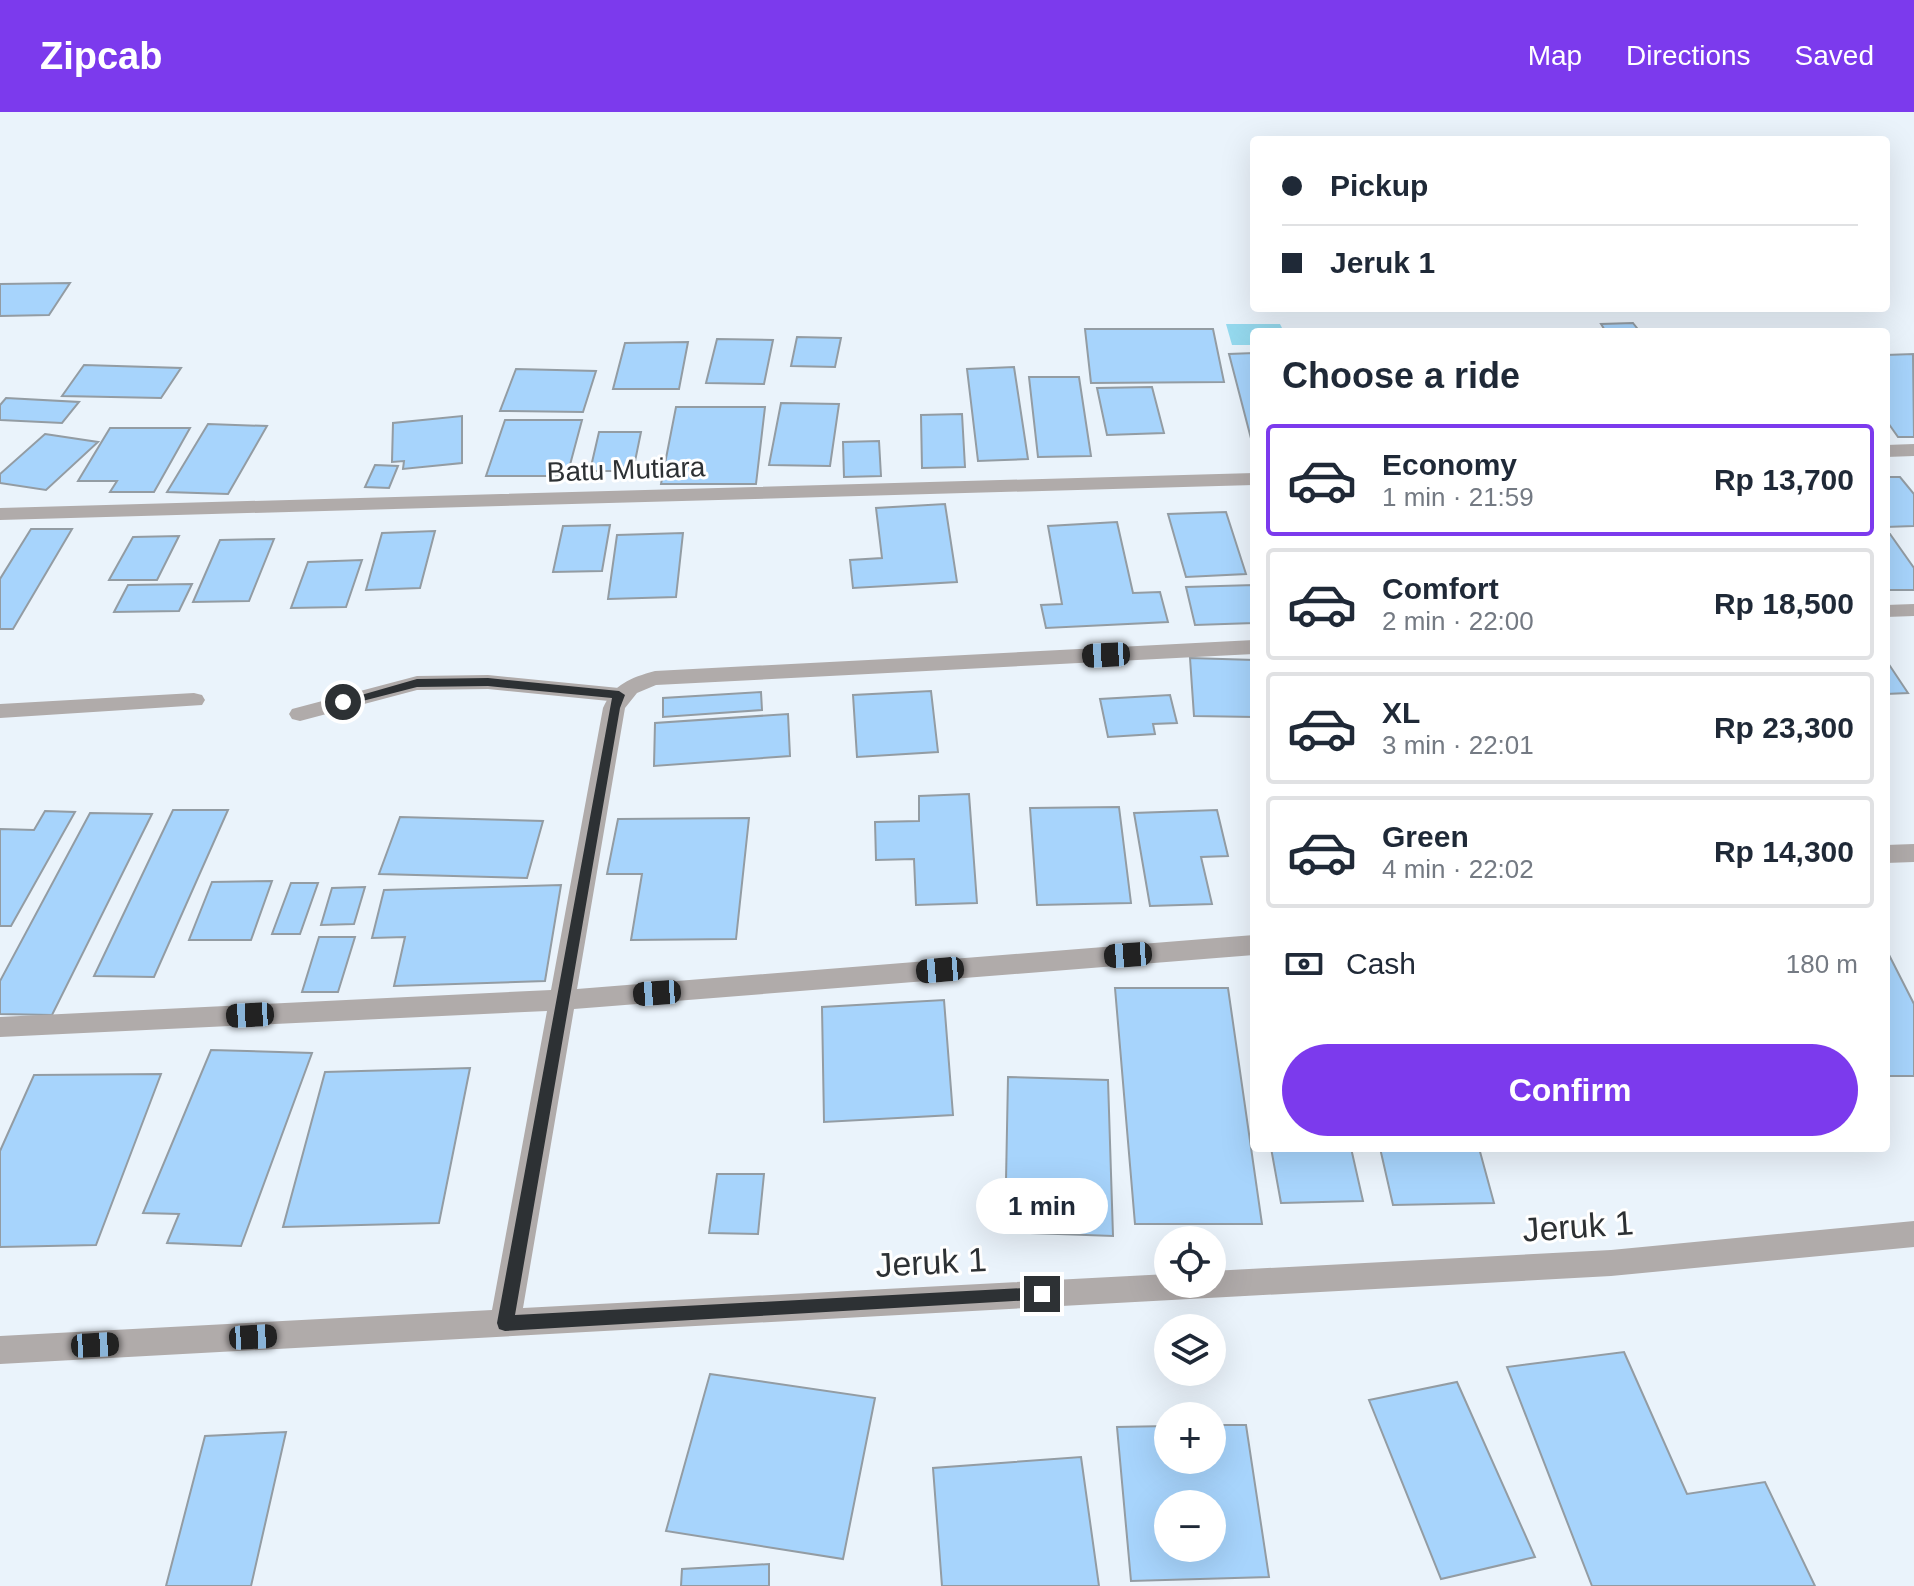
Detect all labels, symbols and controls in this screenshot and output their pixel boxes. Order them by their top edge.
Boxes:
text: Zipcab [40,35,162,77]
text: Map [1528,40,1582,71]
text: Directions [1626,40,1751,71]
text: Saved [1795,40,1874,71]
text: Pickup [1330,169,1428,202]
text: Jeruk 1 [1330,246,1435,279]
text: Choose a ride [1282,355,1520,396]
icon: car [1286,444,1358,516]
text: Economy [1382,448,1517,481]
street label: Batu Mutiara [546,451,706,488]
text: Rp 13,700 [1714,463,1854,496]
text: 1 min · 21:59 [1382,482,1534,512]
icon: car [1286,568,1358,640]
text: Comfort [1382,572,1499,605]
text: Rp 18,500 [1714,587,1854,620]
text: 2 min · 22:00 [1382,606,1534,636]
car [1081,642,1131,668]
route start [325,684,361,720]
icon: car [1286,692,1358,764]
text: XL [1382,696,1420,729]
text: Rp 23,300 [1714,711,1854,744]
text: 3 min · 22:01 [1382,730,1534,760]
icon: car [1286,816,1358,888]
text: Green [1382,820,1469,853]
text: Rp 14,300 [1714,835,1854,868]
text: 4 min · 22:02 [1382,854,1534,884]
car [1103,941,1153,969]
icon: cash [1282,942,1326,986]
text: Cash [1346,947,1416,980]
text: 180 m [1786,949,1858,979]
car [915,956,965,984]
car [632,979,682,1007]
car [225,1002,275,1028]
button: Confirm [1282,1044,1858,1136]
callout: 1 min [976,1178,1108,1234]
text: 1 min [1008,1191,1076,1221]
street label: Jeruk 1 [1521,1203,1635,1249]
map controls [1154,1226,1226,1562]
button: locate [1154,1226,1226,1298]
street label: Jeruk 1 [874,1240,988,1284]
route end [1024,1276,1060,1312]
button: layers [1154,1314,1226,1386]
car [228,1324,278,1350]
car [70,1332,120,1358]
button: + [1154,1402,1226,1474]
button: − [1154,1490,1226,1562]

